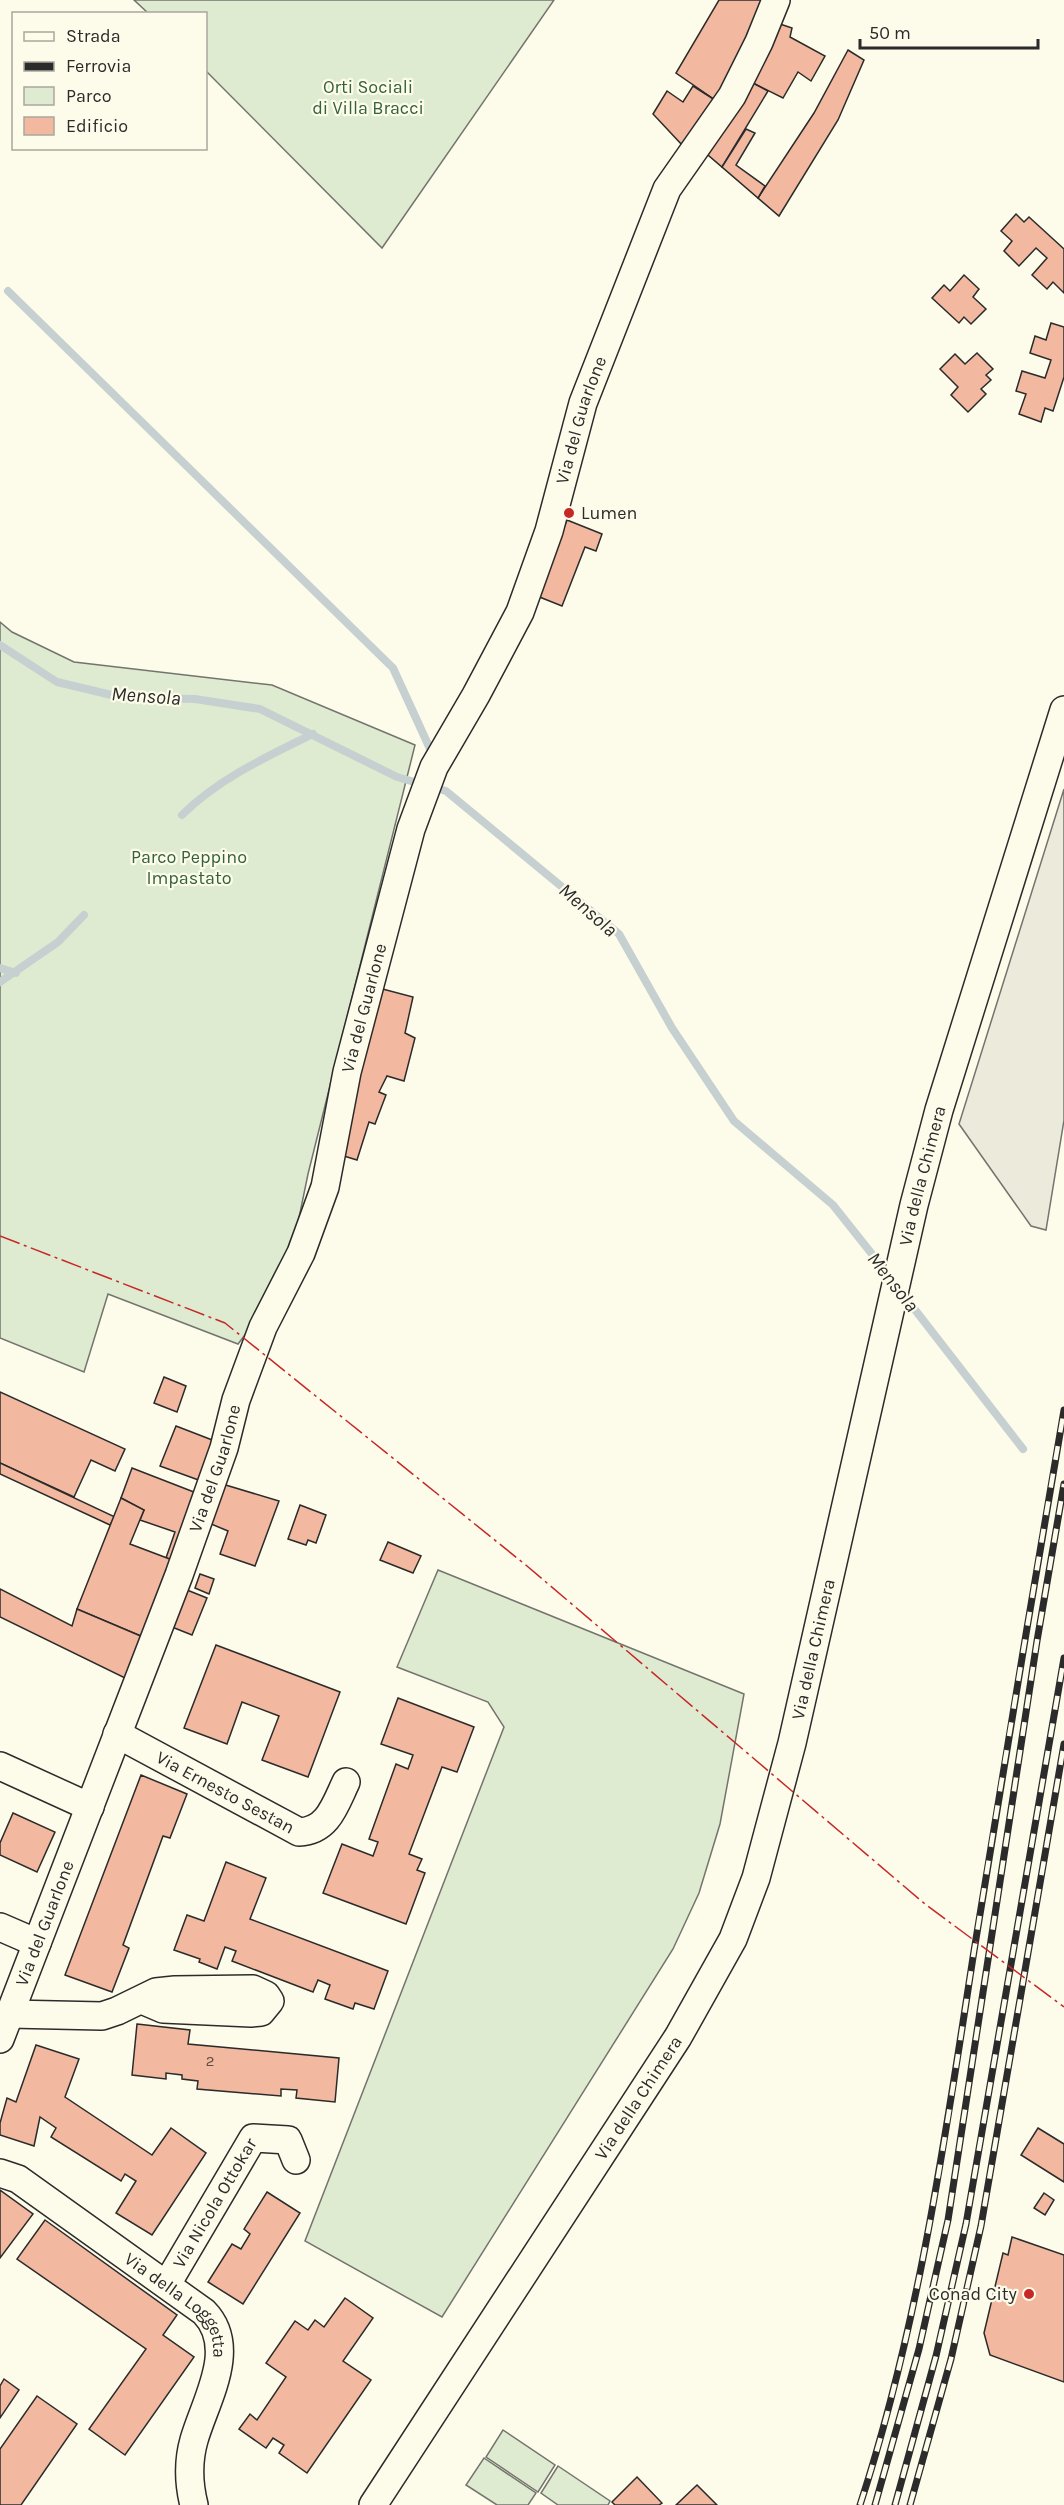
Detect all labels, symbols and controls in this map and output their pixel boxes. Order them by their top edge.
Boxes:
legend [12,12,207,150]
scale bar [860,12,1038,50]
text: 50 m [869,22,911,44]
text: Strada [66,25,121,47]
text: Ferrovia [66,55,131,77]
park label: Orti Sociali di Villa Bracci [312,76,424,119]
text: Parco [66,85,112,107]
text: Edificio [66,115,128,137]
street label: Via del Guarlone [551,353,611,487]
place label: Lumen [581,502,637,524]
marker: Lumen [562,506,576,520]
water label: Mensola [110,682,182,710]
park label: Parco Peppino Impastato [131,846,247,889]
water label: Mensola [554,878,622,942]
street label: Via del Guarlone [336,941,391,1075]
street label: Via della Chimera [894,1103,951,1248]
water label: Mensola [862,1247,924,1317]
street label: Via del Guarlone [184,1402,245,1535]
street label: Via della Chimera [787,1577,840,1722]
street label: Via Ernesto Sestan [152,1746,298,1839]
street label: Via del Guarlone [10,1857,79,1989]
street label: Via della Chimera [590,2032,687,2164]
house number: 2 [206,2052,214,2070]
street label: Via Nicola Ottokar [168,2133,262,2272]
street label: Via della Loggetta [120,2248,231,2358]
place label: Conad City [929,2283,1018,2305]
marker: Conad City [1022,2287,1036,2301]

